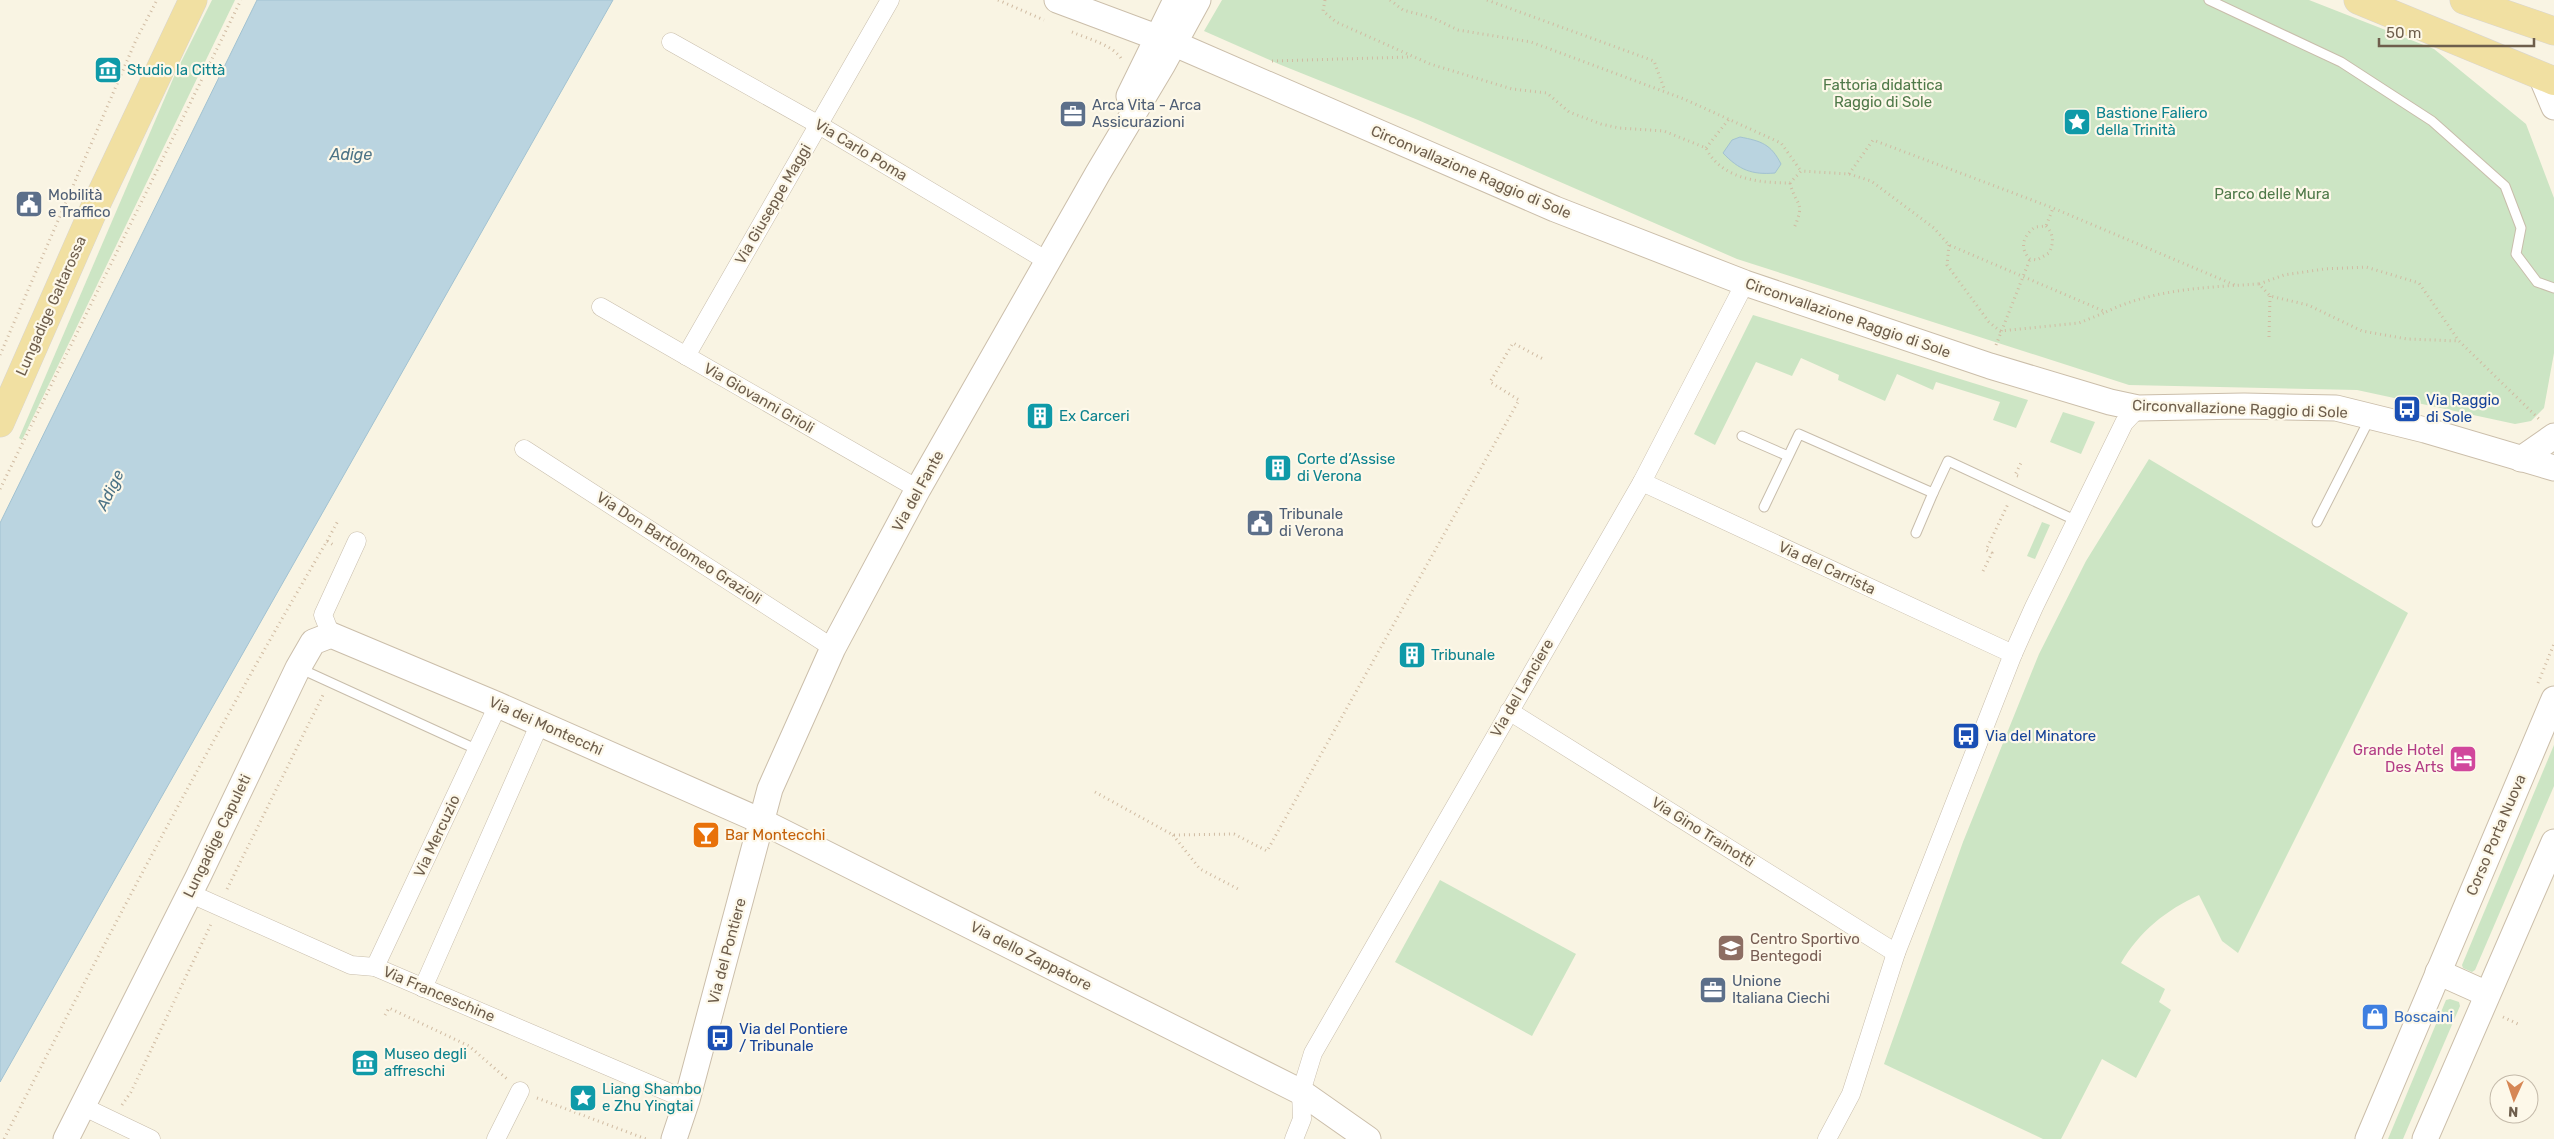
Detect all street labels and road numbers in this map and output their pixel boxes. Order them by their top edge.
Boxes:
street label: Via Carlo Poma [811,115,911,185]
street label: Circonvallazione Raggio di Sole [1368,122,1574,222]
street label: Via Giuseppe Maggi [731,141,815,267]
street label: Lungadige Galtarossa [12,233,90,379]
street label: Circonvallazione Raggio di Sole [1743,274,1953,362]
street label: Via Giovanni Grioli [700,359,818,437]
street label: Circonvallazione Raggio di Sole [2132,396,2348,422]
street label: Via del Fante [888,447,948,535]
street label: Via Don Bartolomeo Grazioli [593,488,765,608]
street label: Via del Carrista [1776,538,1878,598]
street label: Via del Lanciere [1487,636,1557,740]
street label: Via dei Montecchi [486,693,606,759]
street label: Lungadige Capuleti [179,771,255,901]
street label: Corso Porta Nuova [2462,772,2530,898]
street label: Via Mercuzio [410,792,464,880]
street label: Via Gino Trainotti [1648,793,1758,871]
street label: Via del Pontiere [704,896,750,1006]
street label: Via dello Zappatore [967,918,1095,994]
street label: Via Franceschine [380,962,498,1026]

